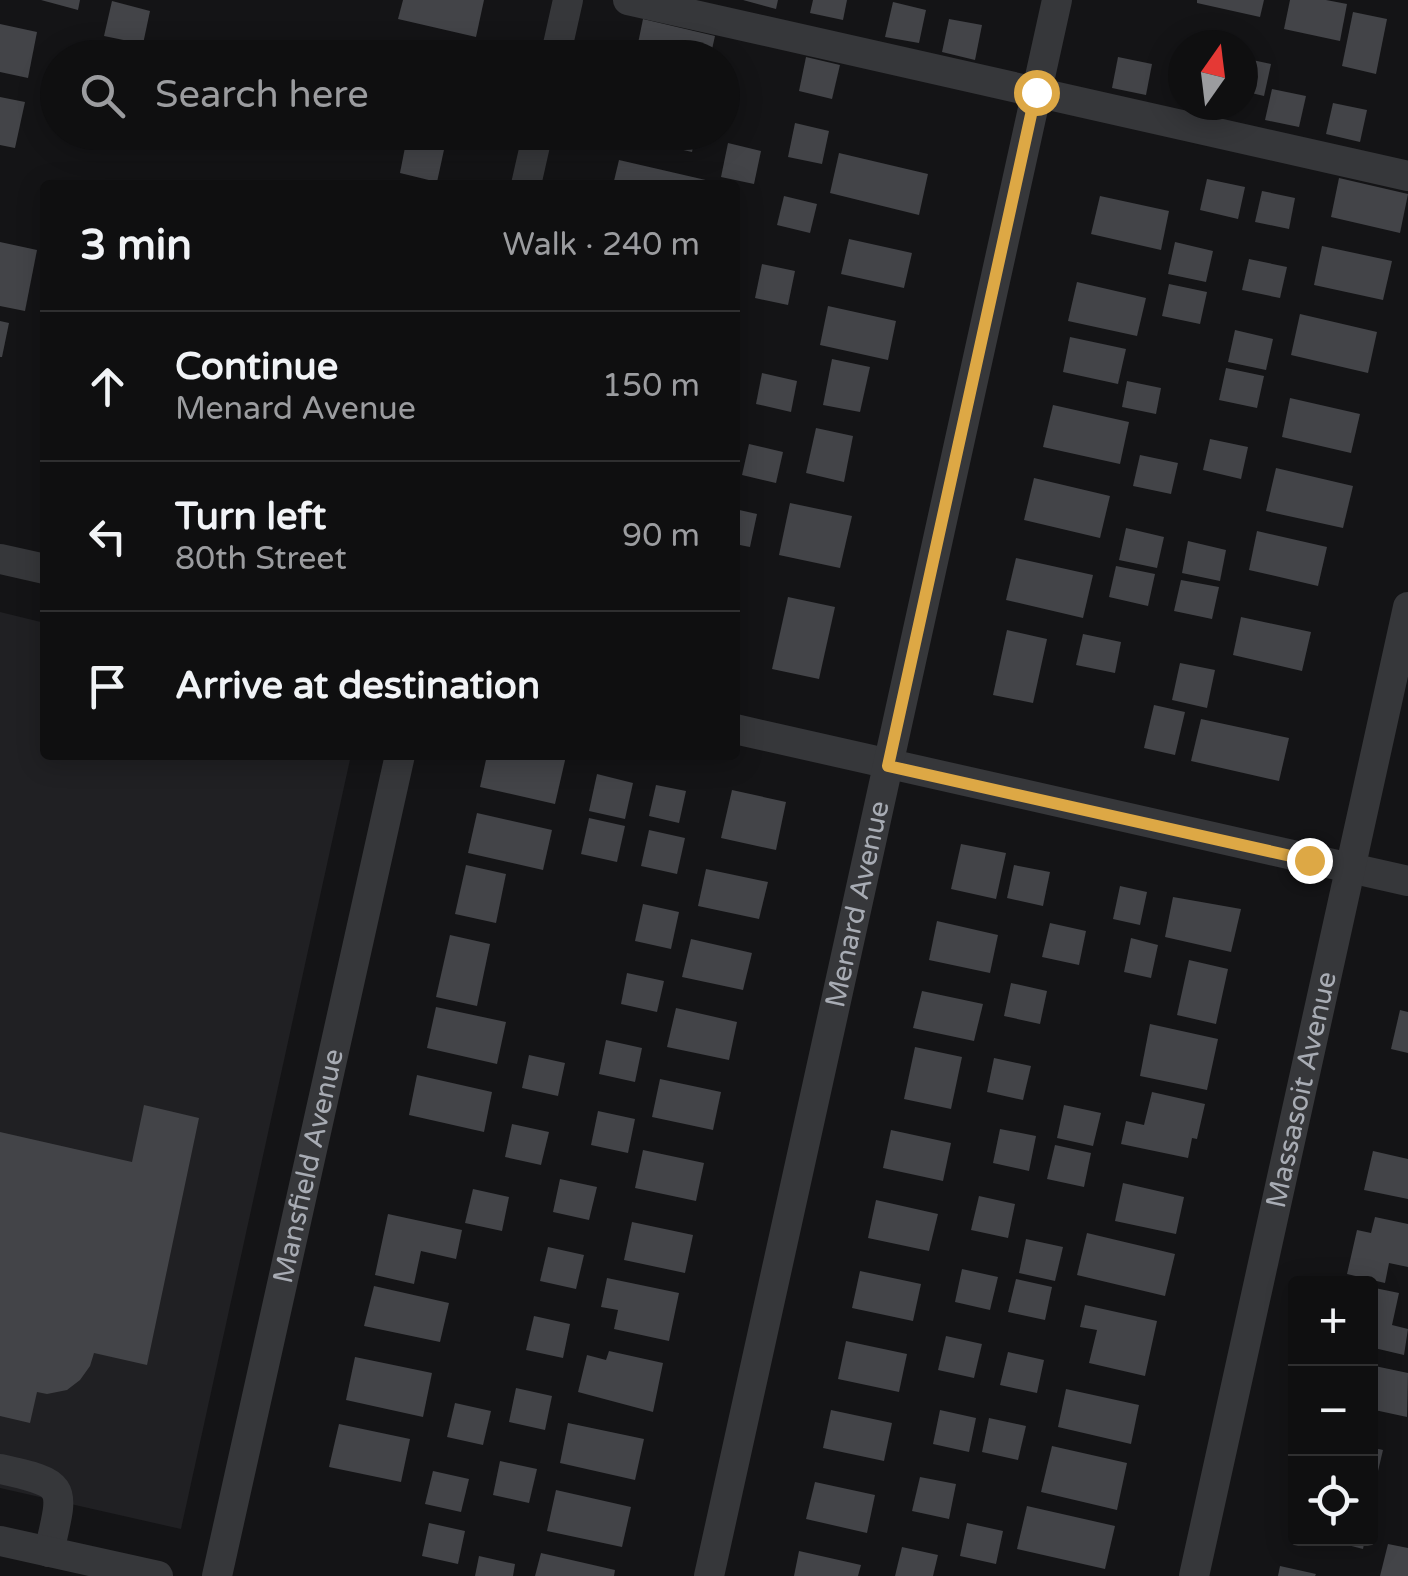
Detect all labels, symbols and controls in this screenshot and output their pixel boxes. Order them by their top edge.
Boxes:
north arrow [1168,30,1258,120]
search box [40,40,740,150]
icon: search [75,68,130,123]
route start [1014,70,1060,116]
text: Search here [155,72,369,118]
text: 3 min [80,220,192,271]
text: Walk · 240 m [503,226,700,264]
text: Continue [175,344,338,390]
icon: ahead [80,359,135,414]
text: 150 m [602,367,700,405]
text: Menard Avenue [175,390,416,428]
text: Turn left [175,494,326,540]
icon: left [80,509,135,564]
text: 90 m [622,517,700,555]
text: 80th Street [175,540,347,578]
icon: arrive [80,659,135,714]
text: Arrive at destination [175,663,540,709]
street label: Menard Avenue [818,798,897,1011]
route end [1287,838,1333,884]
street label: Massasoit Avenue [1259,968,1344,1211]
street label: Mansfield Avenue [266,1046,351,1287]
map controls [1288,1276,1378,1546]
button: + [1288,1276,1378,1366]
button: − [1288,1366,1378,1456]
button: locate [1288,1456,1378,1546]

